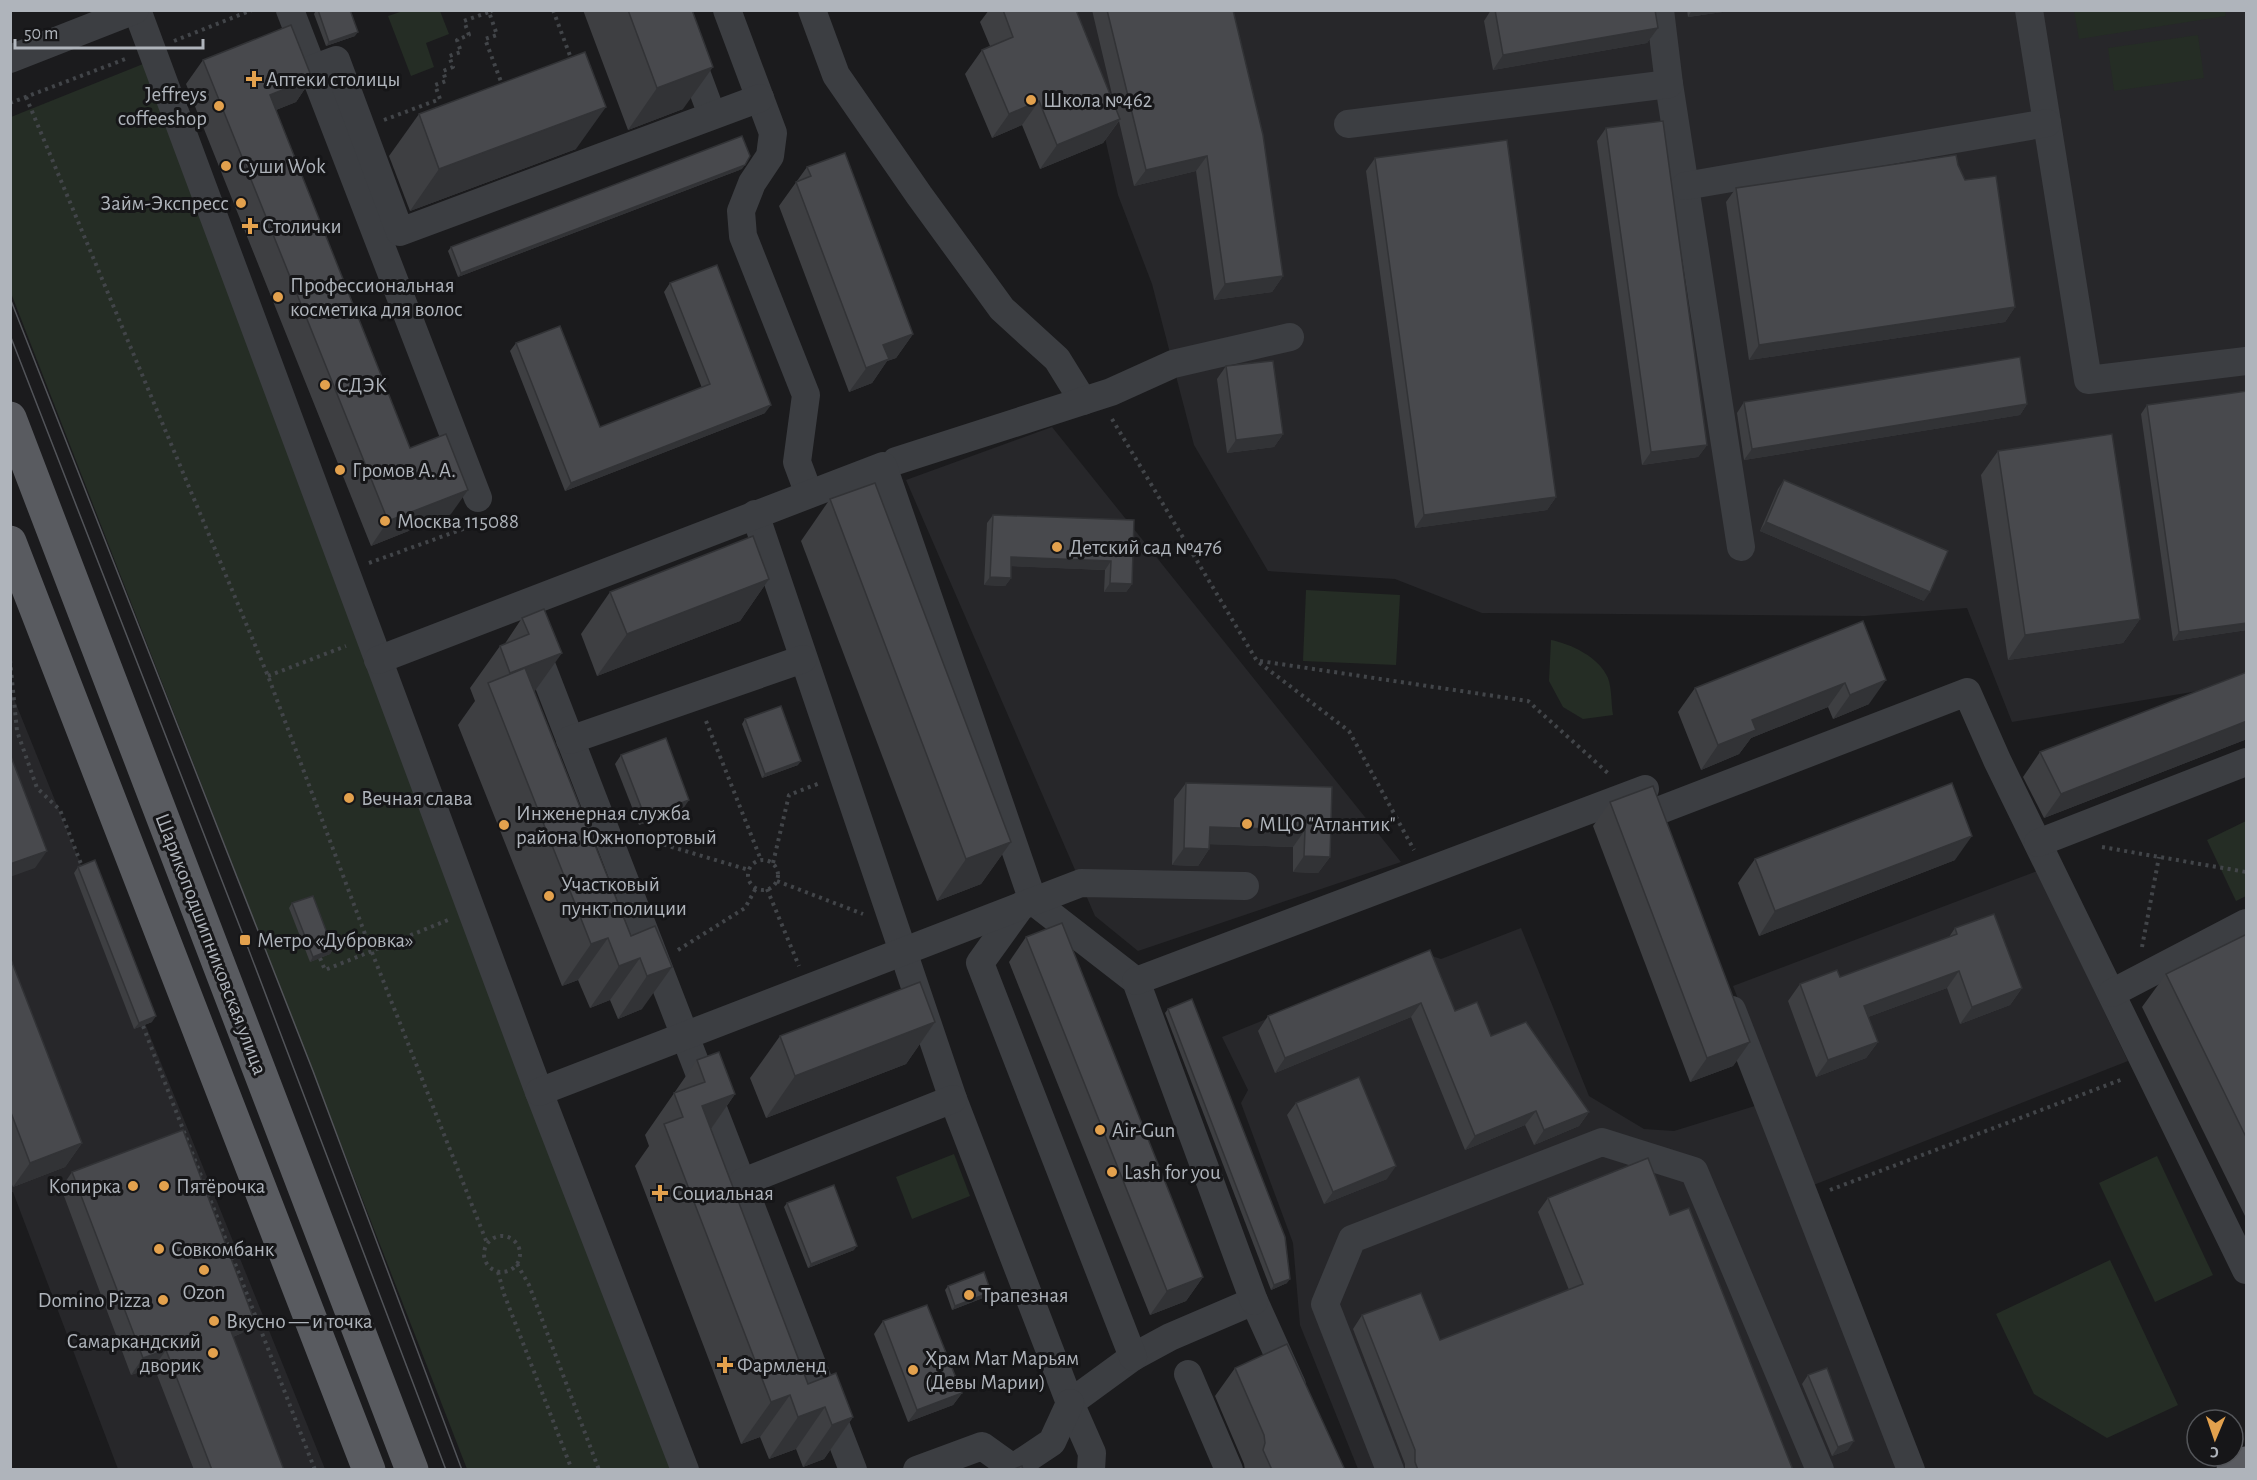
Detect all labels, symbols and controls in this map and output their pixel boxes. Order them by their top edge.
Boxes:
scale bar [15,12,202,50]
text: 50 m [24,25,58,43]
place label: Аптеки столицы [266,69,400,90]
marker: Аптеки столицы [247,72,261,86]
place label: Jeffreys coffeeshop [118,84,207,129]
place label: Школа №462 [1043,90,1152,111]
marker: Школа №462 [1024,93,1038,107]
marker: Jeffreys coffeeshop [212,99,226,113]
place label: Суши Wok [238,156,326,177]
marker: Суши Wok [219,159,233,173]
place label: Займ-Экспресс [101,193,229,214]
marker: Займ-Экспресс [234,196,248,210]
place label: Столички [262,216,342,237]
marker: Столички [243,219,257,233]
place label: Профессиональная косметика для волос [290,275,463,320]
marker: Профессиональная косметика для волос [271,290,285,304]
place label: СДЭК [337,375,387,396]
marker: СДЭК [318,378,332,392]
place label: Громов А. А. [352,460,456,481]
marker: Громов А. А. [333,463,347,477]
place label: Москва 115088 [397,511,519,532]
marker: Москва 115088 [378,514,392,528]
place label: Детский сад №476 [1069,537,1222,558]
marker: Детский сад №476 [1050,540,1064,554]
place label: Вечная слава [361,788,473,809]
marker: Вечная слава [342,791,356,805]
place label: Инженерная служба района Южнопортовый [516,803,717,848]
street label: Шарикоподшипниковская улица [151,810,271,1078]
place label: МЦО "Атлантик" [1259,814,1396,835]
marker: МЦО "Атлантик" [1240,817,1254,831]
marker: Инженерная служба района Южнопортовый [497,818,511,832]
place label: Участковый пункт полиции [561,874,687,919]
marker: Участковый пункт полиции [542,889,556,903]
place label: Метро «Дубровка» [257,930,414,951]
marker: Метро «Дубровка» [238,933,252,947]
place label: Air-Gun [1112,1120,1175,1141]
marker: Air-Gun [1093,1123,1107,1137]
place label: Lash for you [1124,1162,1221,1183]
marker: Lash for you [1105,1165,1119,1179]
place label: Копирка [48,1176,121,1197]
place label: Пятёрочка [176,1176,266,1197]
marker: Копирка [126,1179,140,1193]
marker: Пятёрочка [157,1179,171,1193]
place label: Социальная [672,1183,774,1204]
marker: Социальная [653,1186,667,1200]
place label: Совкомбанк [171,1239,275,1260]
marker: Совкомбанк [152,1242,166,1256]
marker: Ozon [197,1263,211,1277]
place label: Ozon [183,1282,225,1303]
place label: Трапезная [981,1285,1069,1306]
marker: Трапезная [962,1288,976,1302]
place label: Domino Pizza [38,1290,151,1311]
marker: Domino Pizza [156,1293,170,1307]
place label: Вкусно — и точка [226,1311,373,1332]
marker: Вкусно — и точка [207,1314,221,1328]
place label: Самаркандский дворик [66,1331,201,1376]
marker: Самаркандский дворик [206,1346,220,1360]
place label: Храм Мат Марьям (Девы Марии) [925,1348,1079,1393]
place label: Фармленд [737,1355,827,1376]
marker: Фармленд [718,1358,732,1372]
marker: Храм Мат Марьям (Девы Марии) [906,1363,920,1377]
north arrow [2185,1408,2245,1468]
text: С [2210,1444,2219,1460]

